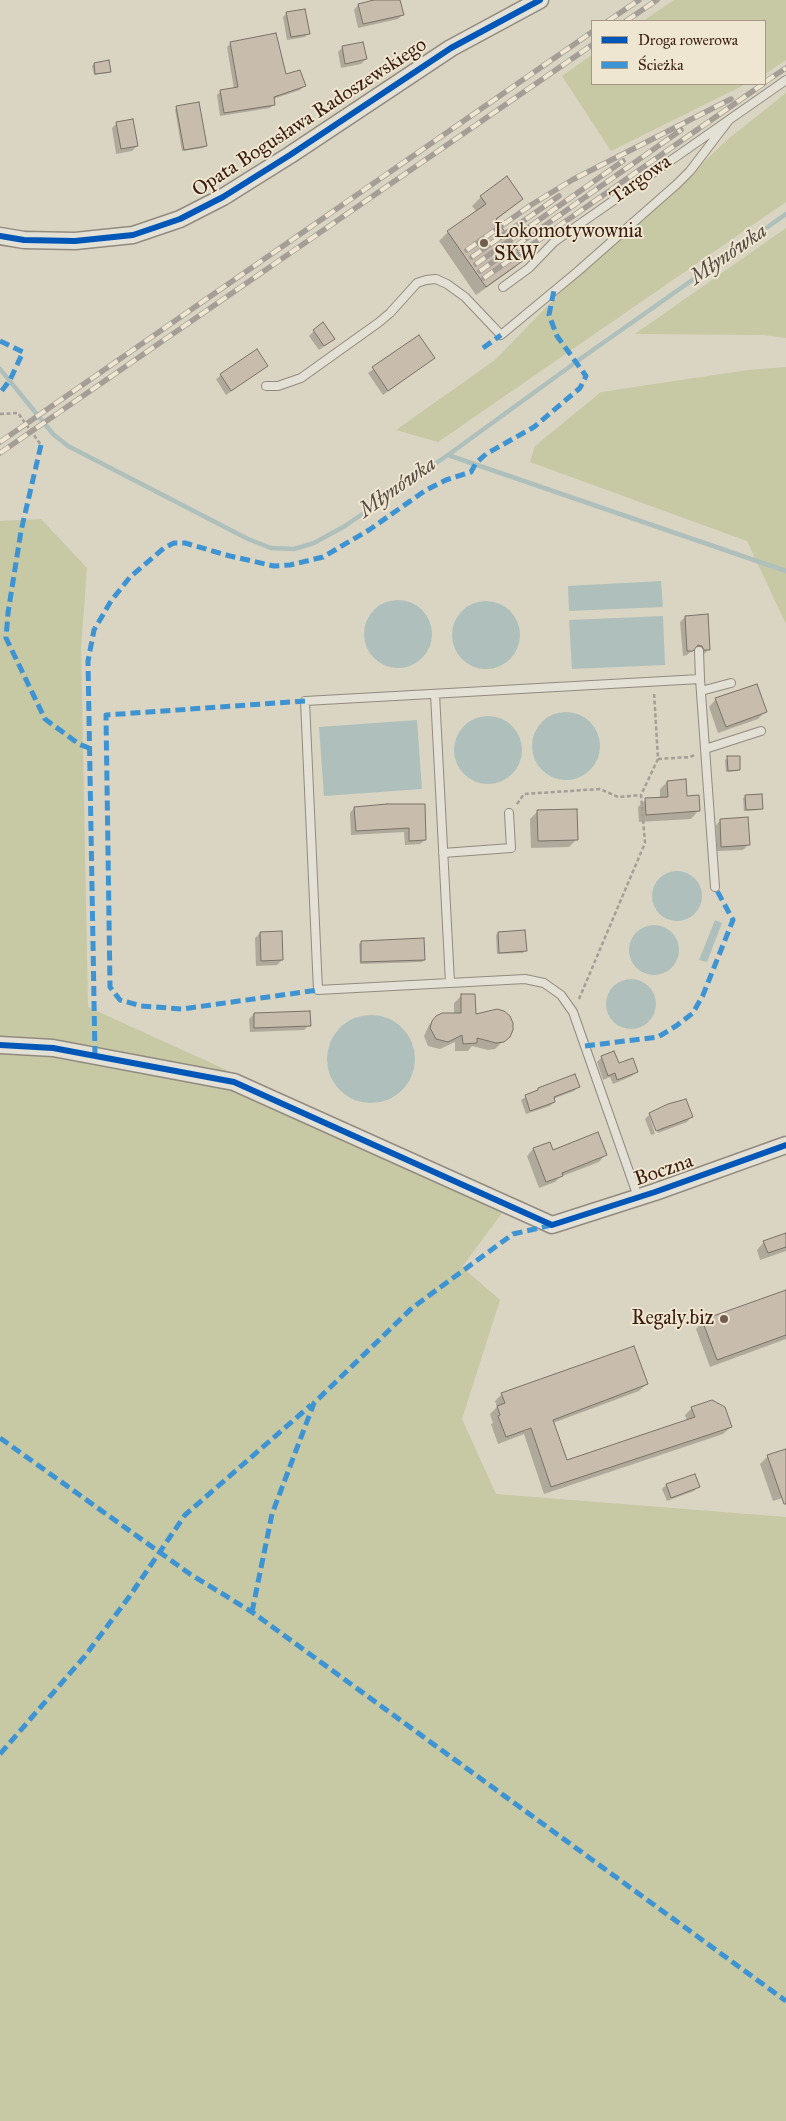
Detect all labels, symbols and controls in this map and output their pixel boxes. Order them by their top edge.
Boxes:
legend [591,20,766,85]
text: Droga rowerowa [638,31,738,49]
street label: Opata Bogusława Radoszewskiego [188,33,432,203]
text: Ścieżka [638,56,684,74]
street label: Targowa [606,150,676,210]
water label: Młynówka [685,219,773,291]
place label: Lokomotywownia SKW [494,220,643,267]
marker: Lokomotywownia SKW [478,237,490,249]
water label: Młynówka [354,452,442,524]
street label: Boczna [632,1150,696,1192]
place label: Regaly.biz [632,1307,714,1331]
marker: Regaly.biz [718,1313,730,1325]

